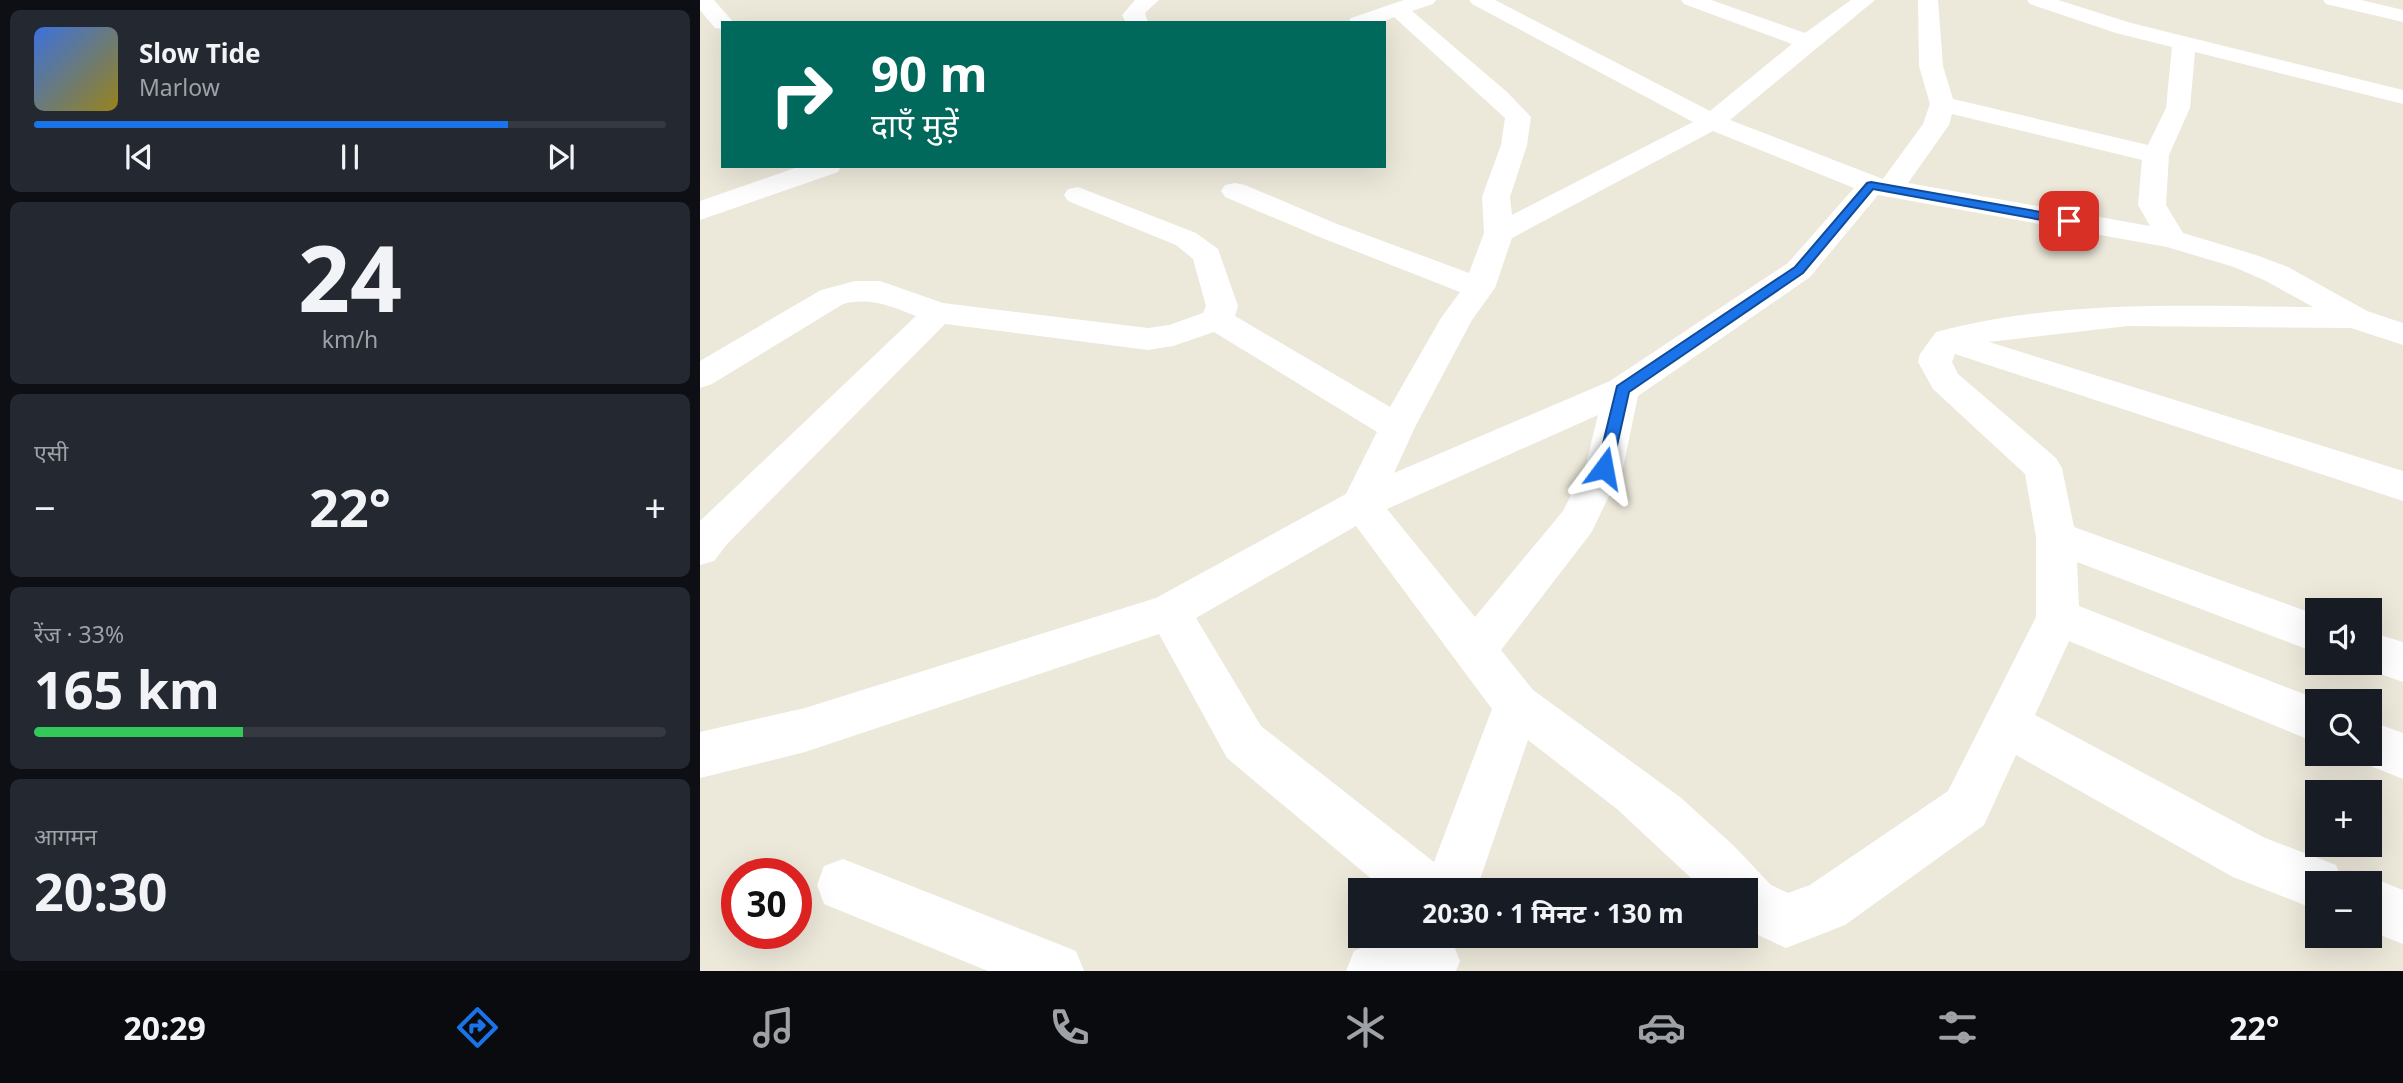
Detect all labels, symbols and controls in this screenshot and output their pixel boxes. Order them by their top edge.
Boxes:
text: Slow Tide [139,35,261,71]
text: 90 m [871,40,988,106]
icon: right [756,49,847,140]
text: Marlow [139,71,220,103]
text: दाएँ मुड़ें [871,103,959,146]
icon: previous [120,138,158,176]
icon: pause [331,138,369,176]
icon: next [542,138,580,176]
pin [2039,191,2099,251]
icon: arrive [2050,202,2088,240]
text: 24 [298,215,402,339]
text: km/h [322,323,378,355]
position arrow [1567,431,1641,505]
text: एसी [34,436,68,468]
text: 22° [309,471,391,542]
text: − [34,481,56,533]
text: + [644,481,666,533]
map controls [2305,598,2382,948]
button: sound [2305,598,2382,675]
text: रेंज · 33% [34,618,124,650]
text: 165 km [34,653,220,724]
button: search [2305,689,2382,766]
button: + [2305,780,2382,857]
text: आगमन [34,820,97,852]
text: 20:30 [34,855,168,926]
speed limit sign: 30 [721,858,812,949]
button: − [2305,871,2382,948]
text: 20:30 · 1 मिनट · 130 m [1422,895,1684,931]
icon: directions [453,1003,502,1052]
icon: music [749,1003,798,1052]
icon: phone [1045,1003,1094,1052]
icon: climate [1341,1003,1390,1052]
icon: car [1637,1003,1686,1052]
icon: filters [1933,1003,1982,1052]
text: 20:29 [124,1006,206,1049]
text: 22° [2229,1006,2279,1049]

